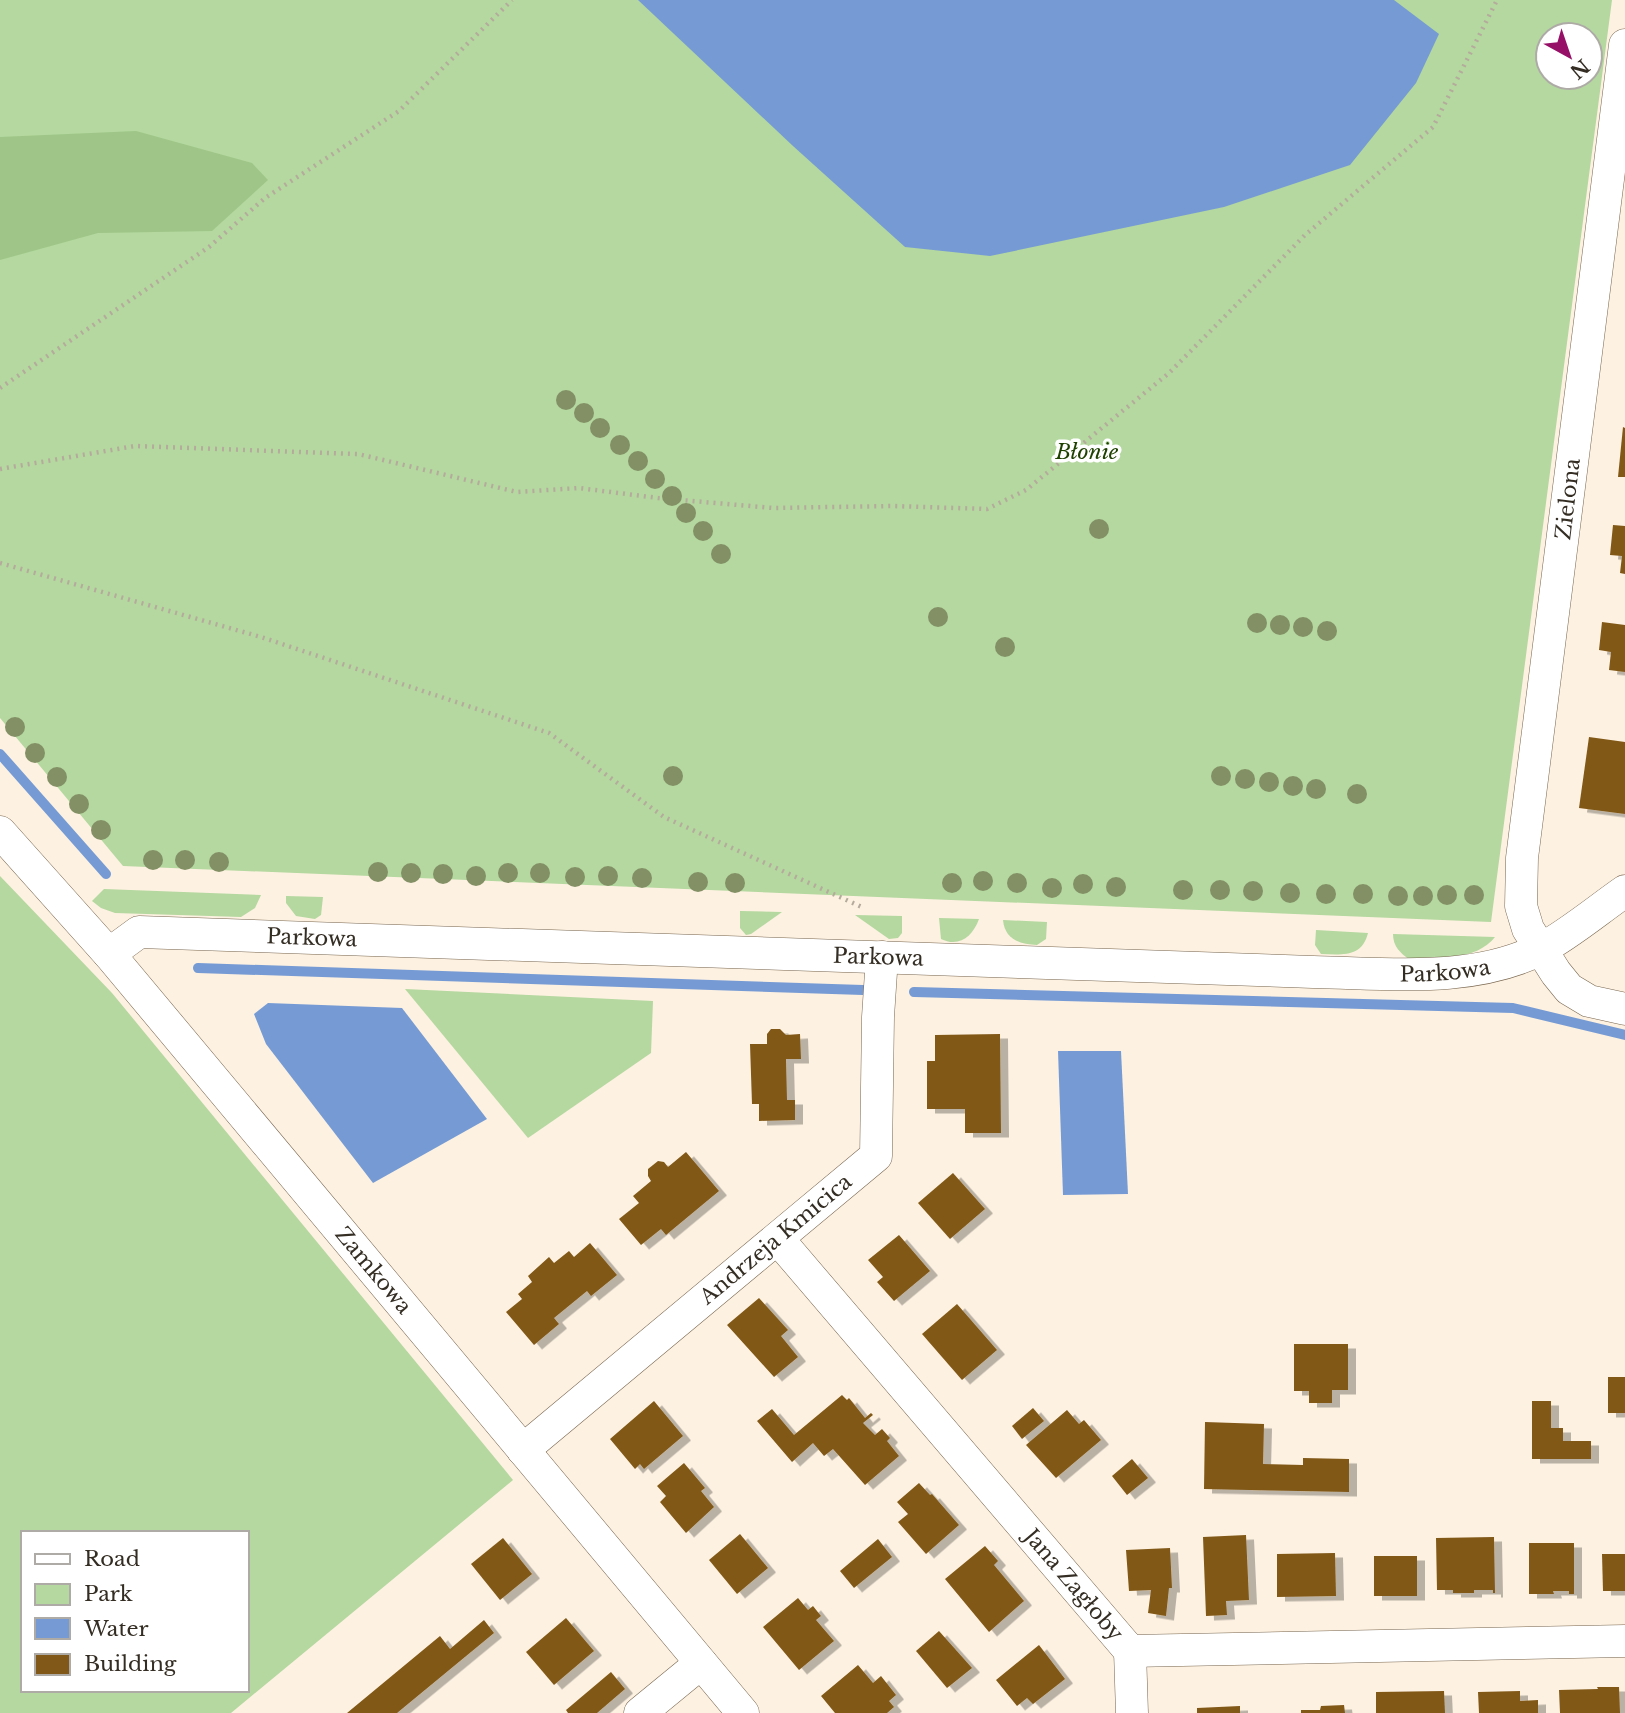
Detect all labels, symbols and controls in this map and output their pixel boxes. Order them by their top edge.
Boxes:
north arrow [1534,21,1604,91]
text: N [1565,54,1594,83]
park label: Błonie [1055,439,1119,465]
street label: Zielona [1550,456,1586,541]
street label: Parkowa [266,923,358,952]
street label: Parkowa [833,943,924,972]
street label: Parkowa [1400,954,1493,987]
street label: Andrzeja Kmicica [694,1168,857,1311]
street label: Zamkowa [330,1222,417,1319]
street label: Jana Zagłoby [1017,1521,1129,1647]
legend [21,1531,248,1692]
text: Road [84,1546,140,1572]
text: Park [84,1581,133,1607]
text: Water [83,1616,148,1642]
text: Building [84,1651,177,1677]

